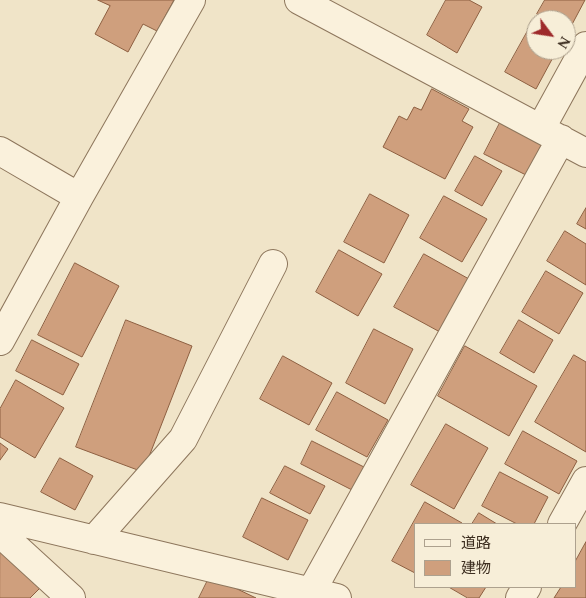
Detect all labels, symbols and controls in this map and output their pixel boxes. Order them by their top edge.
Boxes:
north arrow [526,10,576,60]
text: N [551,32,575,53]
legend [414,523,576,588]
text: 道路 [461,532,491,555]
text: 建物 [461,557,491,580]

